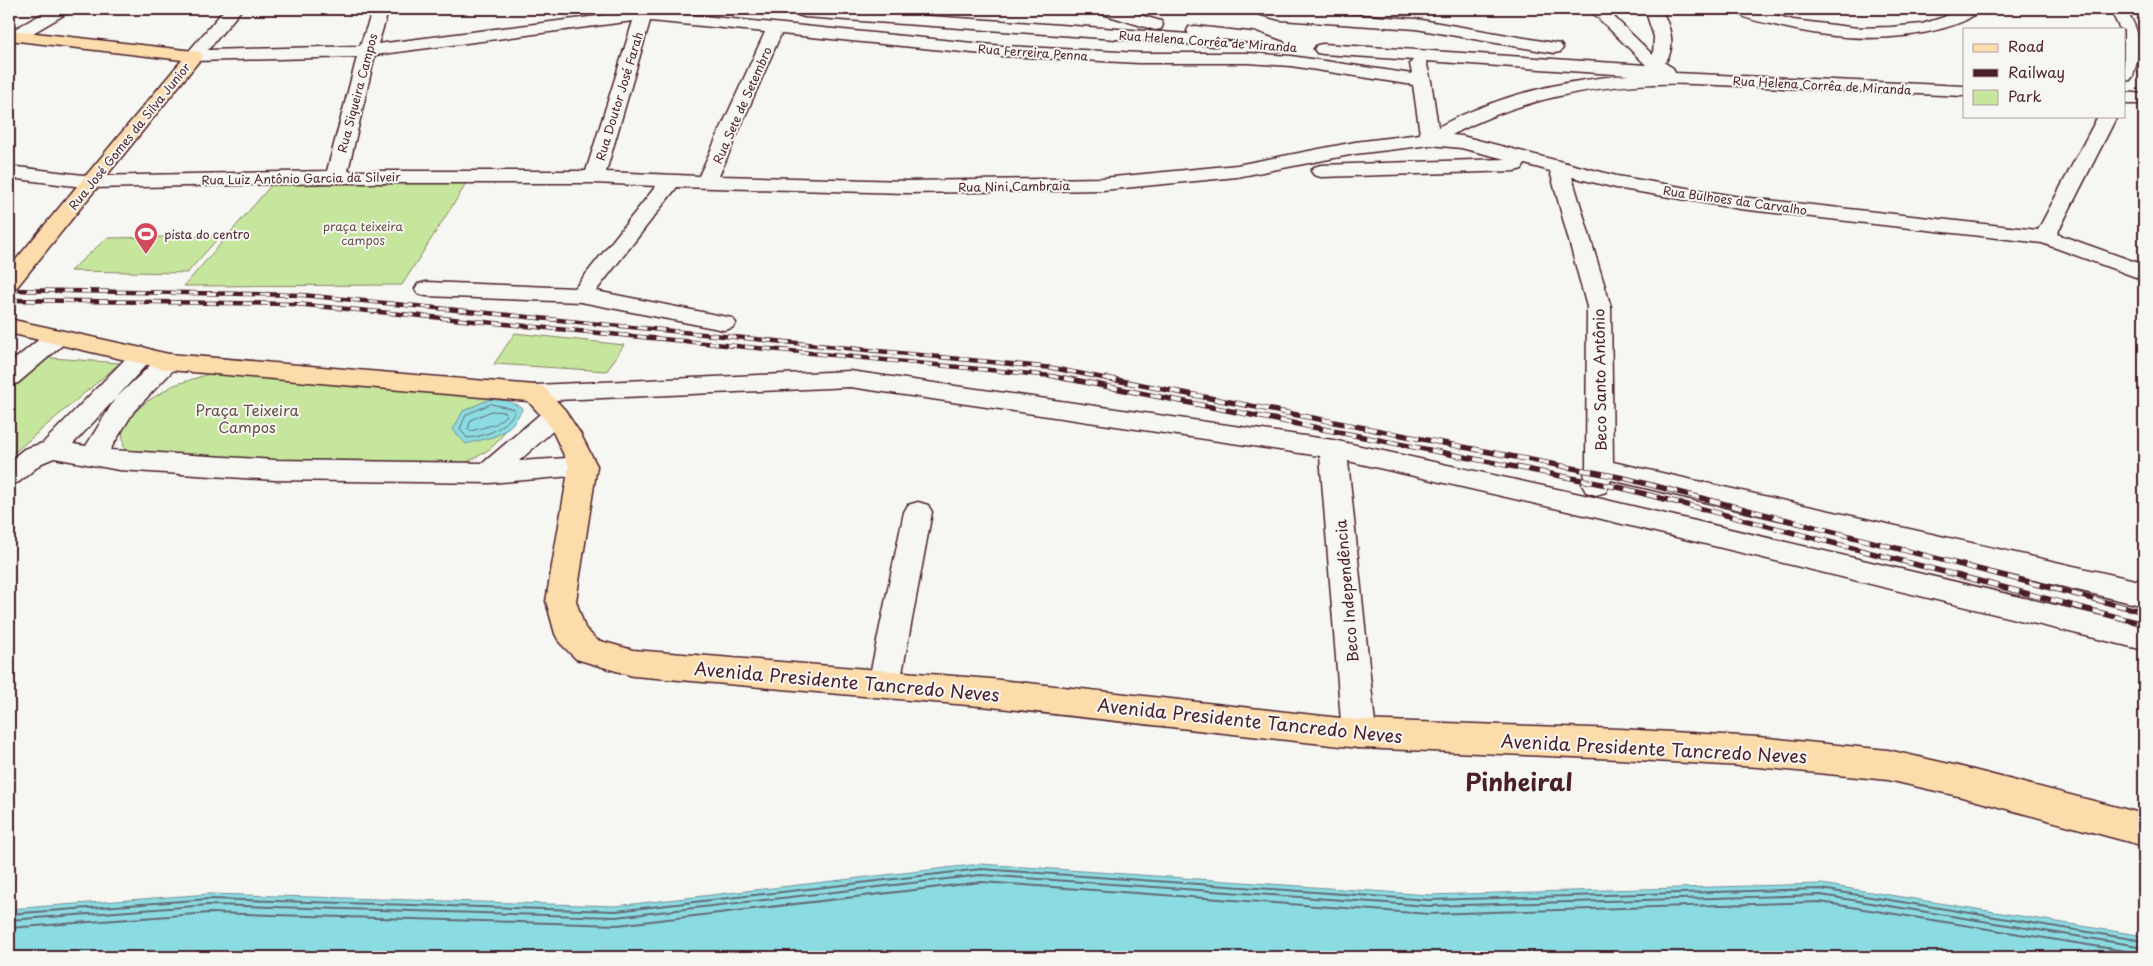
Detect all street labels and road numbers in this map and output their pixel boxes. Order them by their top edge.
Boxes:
street label: Rua Helena Corrêa de Miranda [1118,26,1298,56]
street label: Rua Doutor José Farah [591,29,647,163]
street label: Rua Siqueira Campos [332,31,382,155]
street label: Rua Ferreira Penna [977,39,1089,65]
street label: Rua Sete de Setembro [708,43,776,166]
street label: Rua José Gomes da Silva Junior [64,58,194,213]
street label: Rua Helena Corrêa de Miranda [1732,71,1912,99]
street label: Rua Luiz Antônio Garcia da Silveir [201,167,401,189]
street label: Rua Nini Cambraia [958,176,1071,196]
street label: Rua Bulhoes da Carvalho [1662,181,1808,219]
street label: Beco Santo Antônio [1586,308,1612,452]
street label: Beco Independência [1328,518,1364,663]
street label: Avenida Presidente Tancredo Neves [693,654,1001,708]
street label: Avenida Presidente Tancredo Neves [1096,691,1404,749]
street label: Avenida Presidente Tancredo Neves [1500,727,1808,769]

